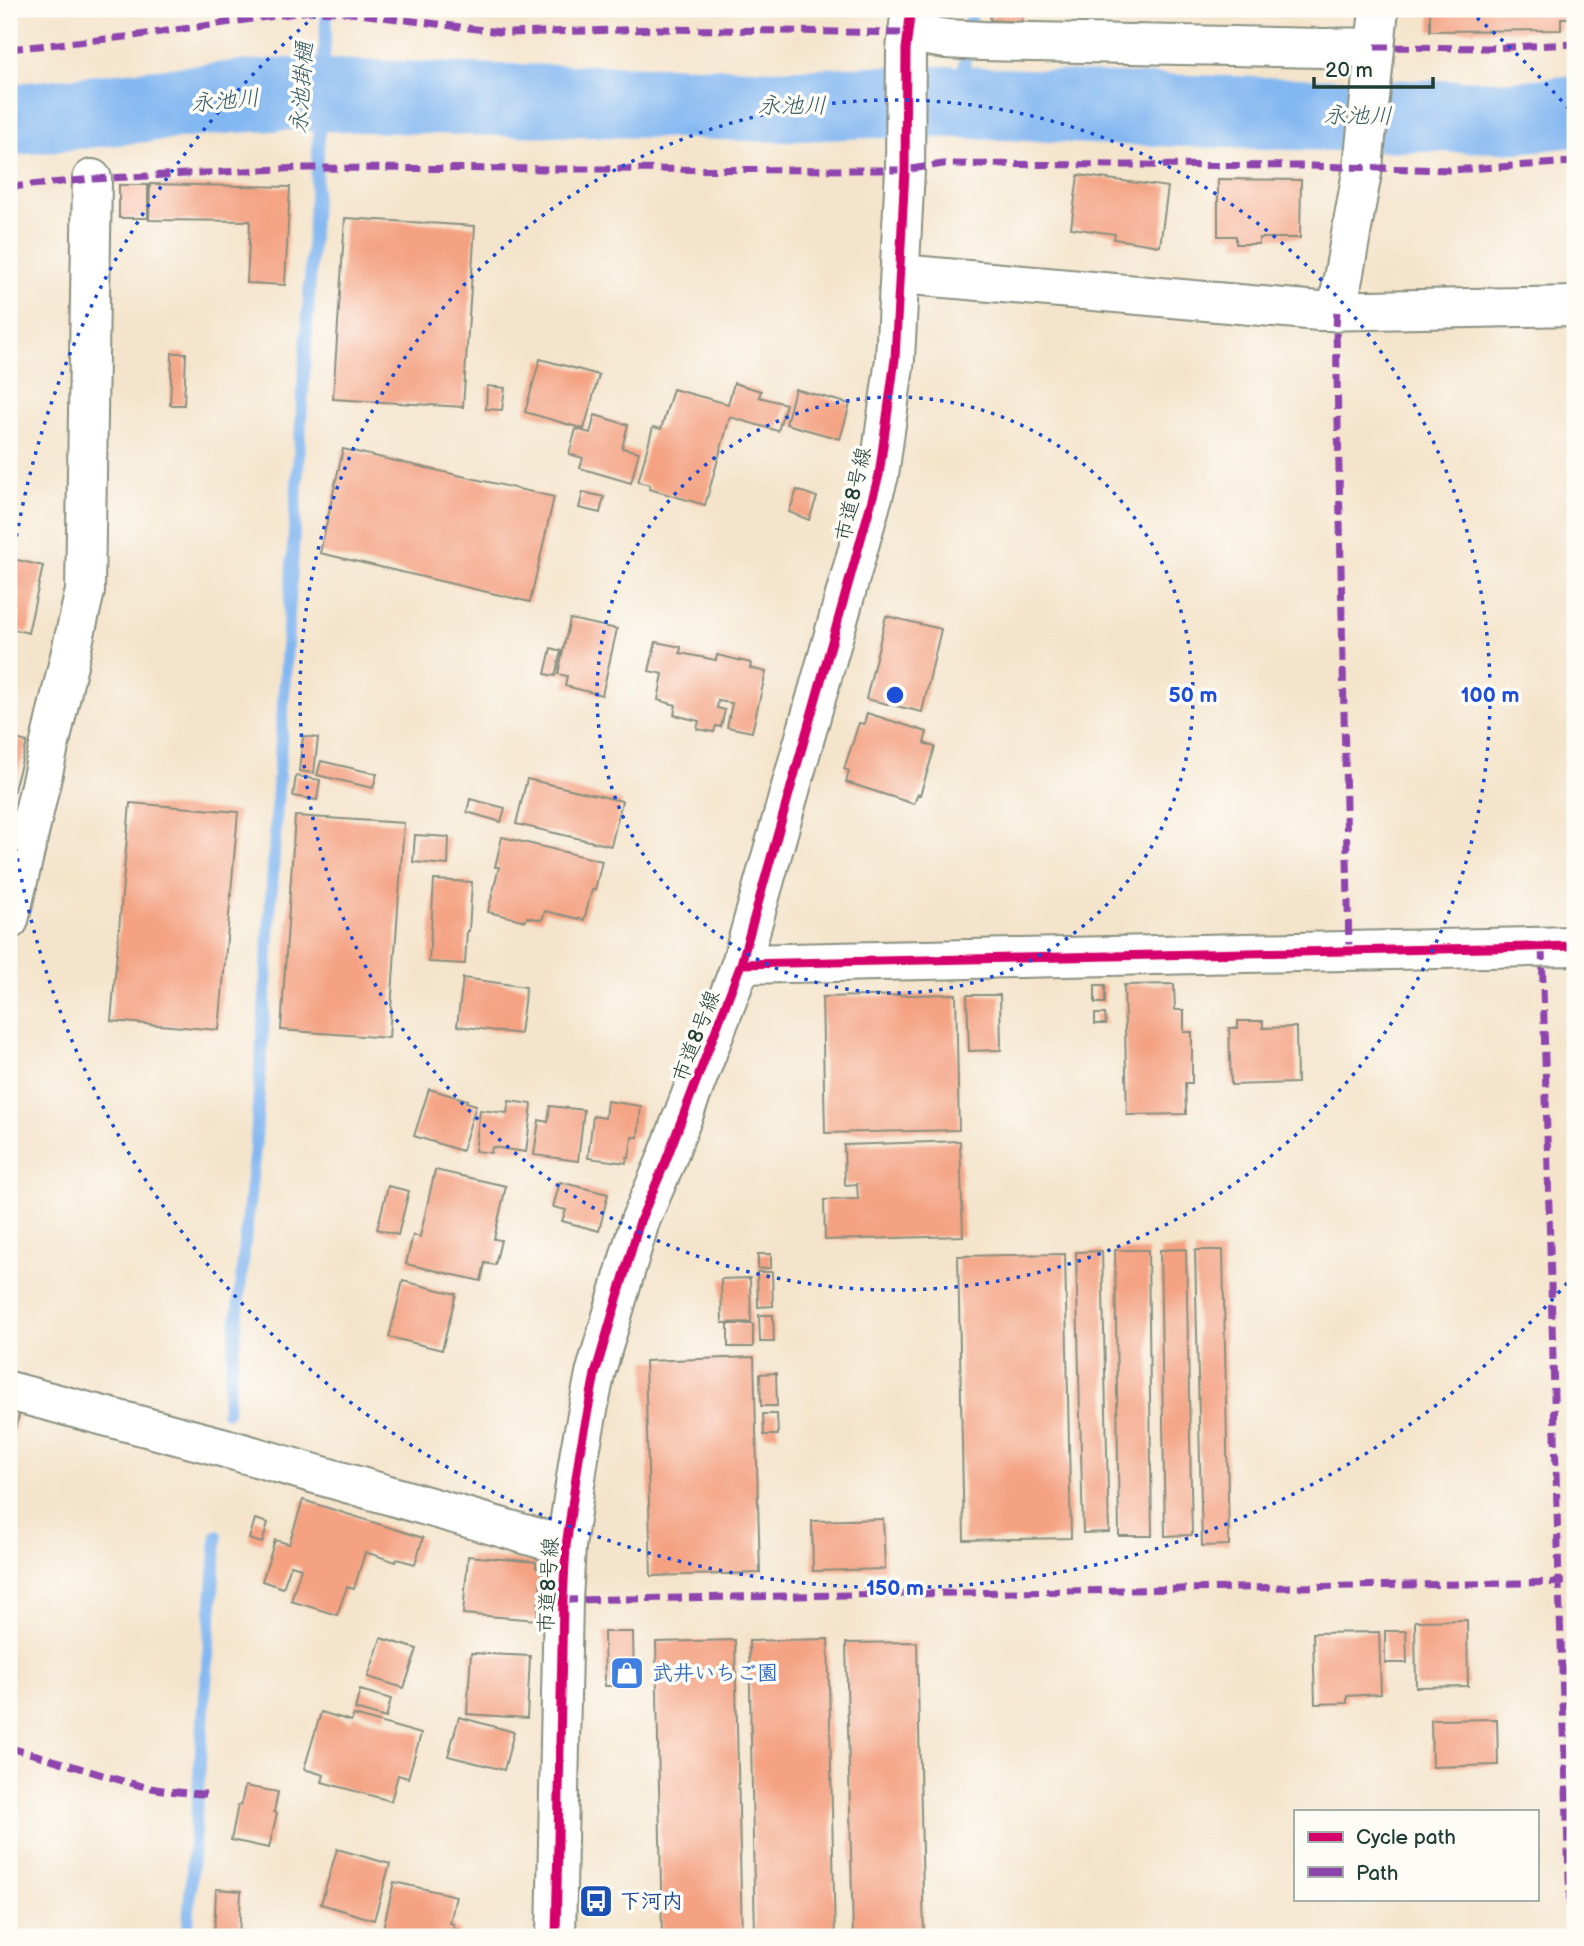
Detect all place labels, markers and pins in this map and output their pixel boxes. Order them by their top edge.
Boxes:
centre of rings [883,683,907,707]
shop icon: 武井いちご園 [608,1654,646,1692]
place label: 武井いちご園 [652,1661,778,1686]
bus stop icon: 下河内 [577,1882,615,1920]
place label: 下河内 [620,1889,683,1914]

